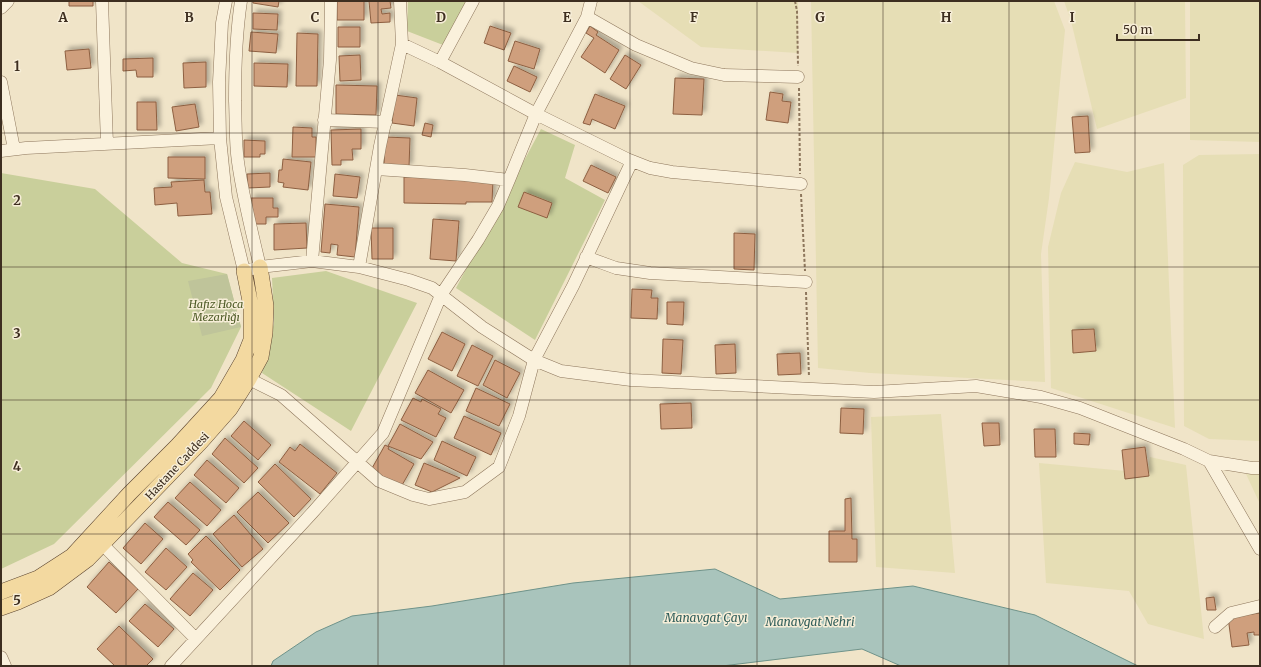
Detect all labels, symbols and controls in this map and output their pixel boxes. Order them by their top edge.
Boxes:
text: A [57,9,68,26]
text: B [184,9,194,26]
text: C [311,9,320,26]
text: D [436,9,446,26]
text: E [563,9,572,26]
text: F [690,9,698,26]
text: G [815,9,825,26]
text: H [941,9,952,26]
text: I [1069,9,1075,26]
scale bar [1117,16,1199,42]
text: 50 m [1123,22,1152,37]
text: 1 [14,58,20,75]
text: 2 [13,192,21,209]
park label: Hafız Hoca Mezarlığı [188,297,243,324]
text: 3 [13,325,21,342]
street label: Hastane Caddesi [142,429,212,503]
text: 4 [13,458,22,475]
text: 5 [13,592,21,609]
water label: Manavgat Çayı [663,610,748,625]
water label: Manavgat Nehri [765,614,855,629]

